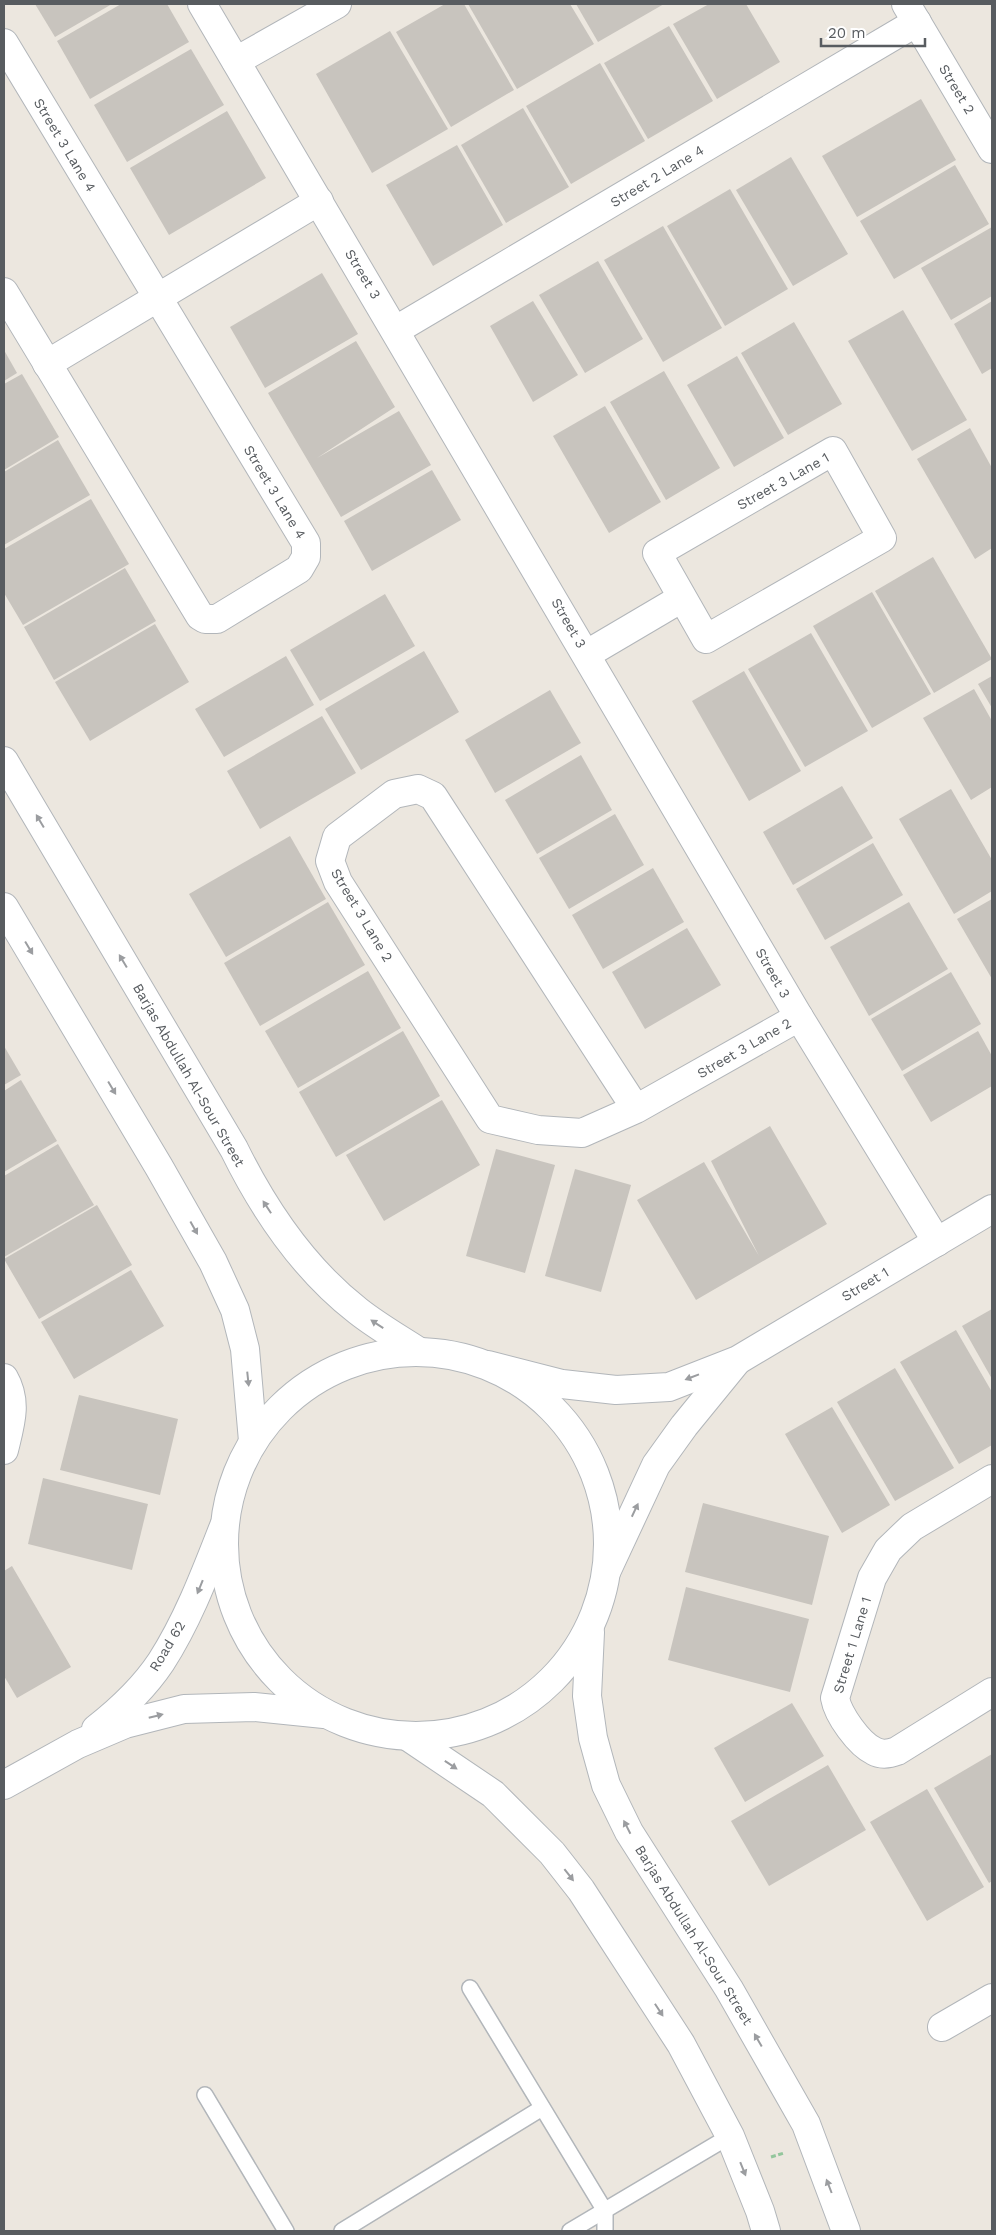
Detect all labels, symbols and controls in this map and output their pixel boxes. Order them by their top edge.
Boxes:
scale bar [821,15,925,47]
text: 20 m [828,24,866,42]
street label: Street 2 [936,61,978,117]
street label: Street 3 Lane 4 [31,95,99,195]
street label: Street 2 Lane 4 [607,142,707,210]
street label: Street 3 [342,246,384,302]
street label: Street 3 Lane 4 [241,442,309,542]
street label: Street 3 Lane 1 [734,449,832,513]
street label: Street 3 [548,595,590,651]
one-way arrow [35,815,44,828]
street label: Street 3 Lane 2 [328,866,396,964]
one-way arrow [24,942,33,955]
street label: Street 3 [752,945,794,1001]
one-way arrow [118,955,127,968]
street label: Barjas Abdullah Al-Sour Street [130,981,248,1170]
street label: Street 3 Lane 2 [694,1015,794,1081]
one-way arrow [107,1082,116,1095]
one-way arrow [262,1200,272,1214]
one-way arrow [190,1221,198,1236]
street label: Street 1 [839,1264,891,1304]
one-way arrow [371,1319,384,1329]
one-way arrow [245,1372,253,1388]
one-way arrow [685,1374,699,1382]
one-way arrow [632,1503,640,1517]
one-way arrow [196,1580,204,1595]
street label: Street 1 Lane 1 [830,1595,874,1695]
street label: Road 62 [146,1618,188,1674]
one-way arrow [149,1712,164,1720]
one-way arrow [444,1760,457,1770]
one-way arrow [623,1820,631,1834]
street label: Barjas Abdullah Al-Sour Street [632,1842,756,2028]
one-way arrow [563,1868,574,1881]
one-way arrow [654,2004,663,2017]
one-way arrow [754,2033,763,2047]
one-way arrow [739,2162,747,2177]
one-way arrow [825,2178,832,2193]

